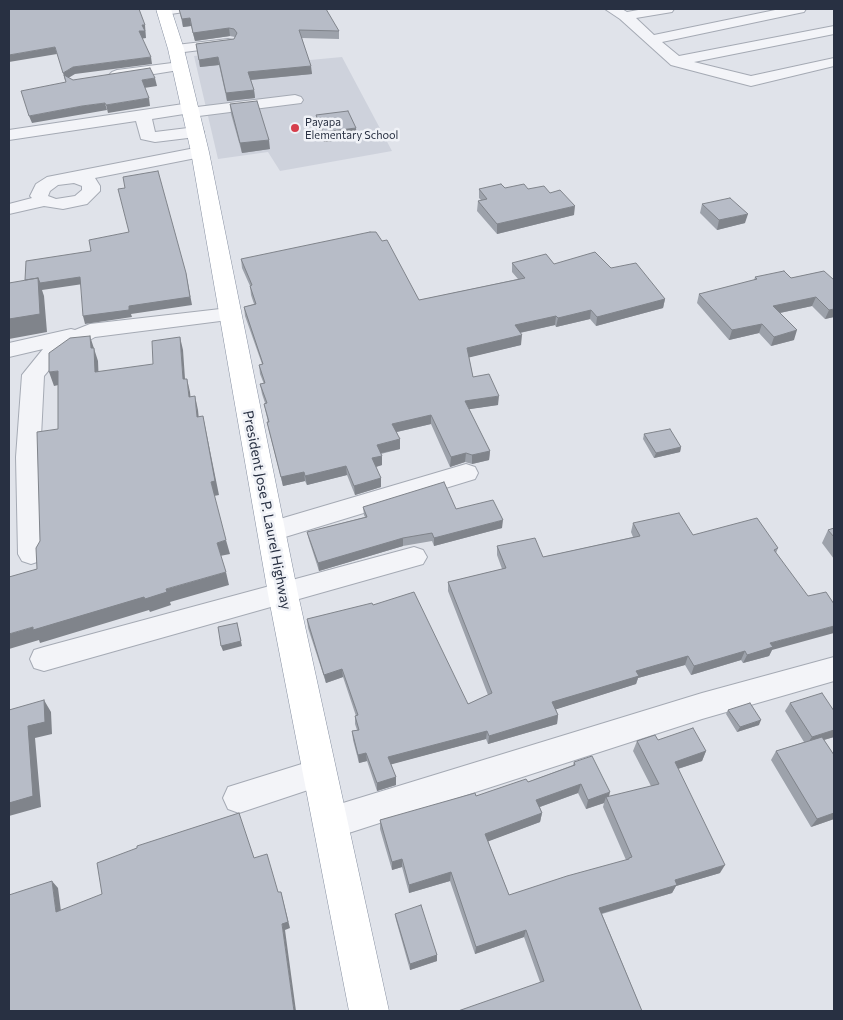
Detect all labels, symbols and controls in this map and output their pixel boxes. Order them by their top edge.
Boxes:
place label: Payapa Elementary School [305,115,398,141]
marker: Payapa Elementary School [289,122,301,134]
street label: President Jose P. Laurel Highway [239,409,295,611]

